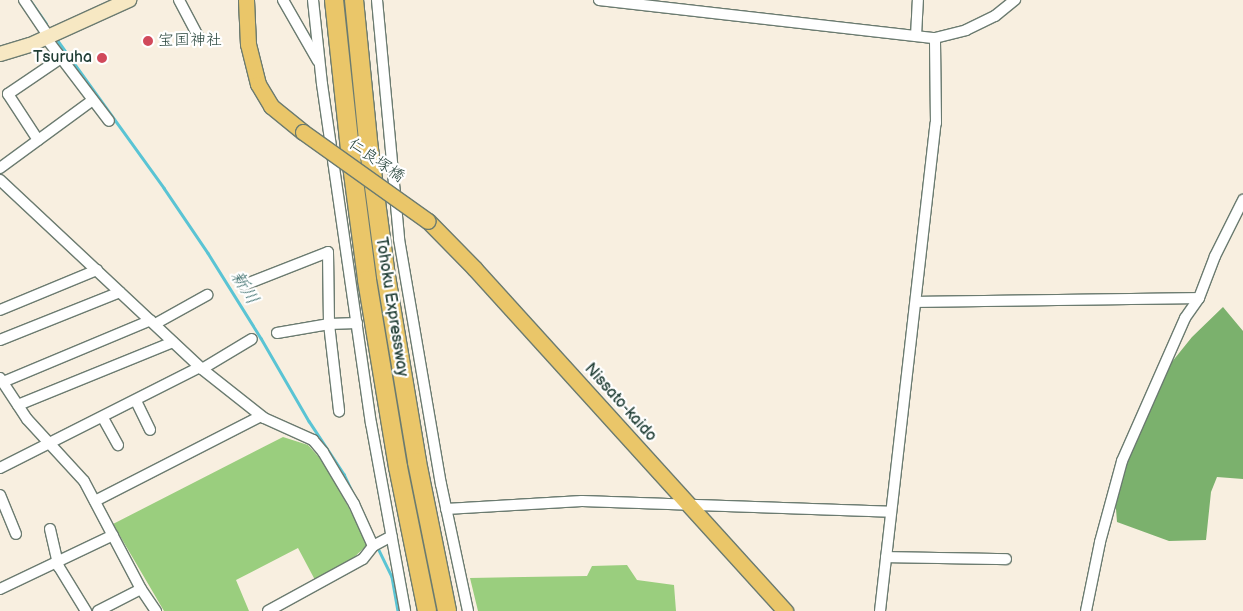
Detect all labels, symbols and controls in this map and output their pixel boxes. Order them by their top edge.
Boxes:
place label: 宝国神社 [158,31,222,51]
marker: 宝国神社 [142,35,154,47]
place label: Tsuruha [33,48,92,68]
marker: Tsuruha [96,52,108,64]
street label: 仁良塚橋 [344,135,408,187]
street label: Tohoku Expressway [370,236,412,378]
water label: 新川 [225,267,263,309]
street label: Nissato-kaido [580,360,660,446]

